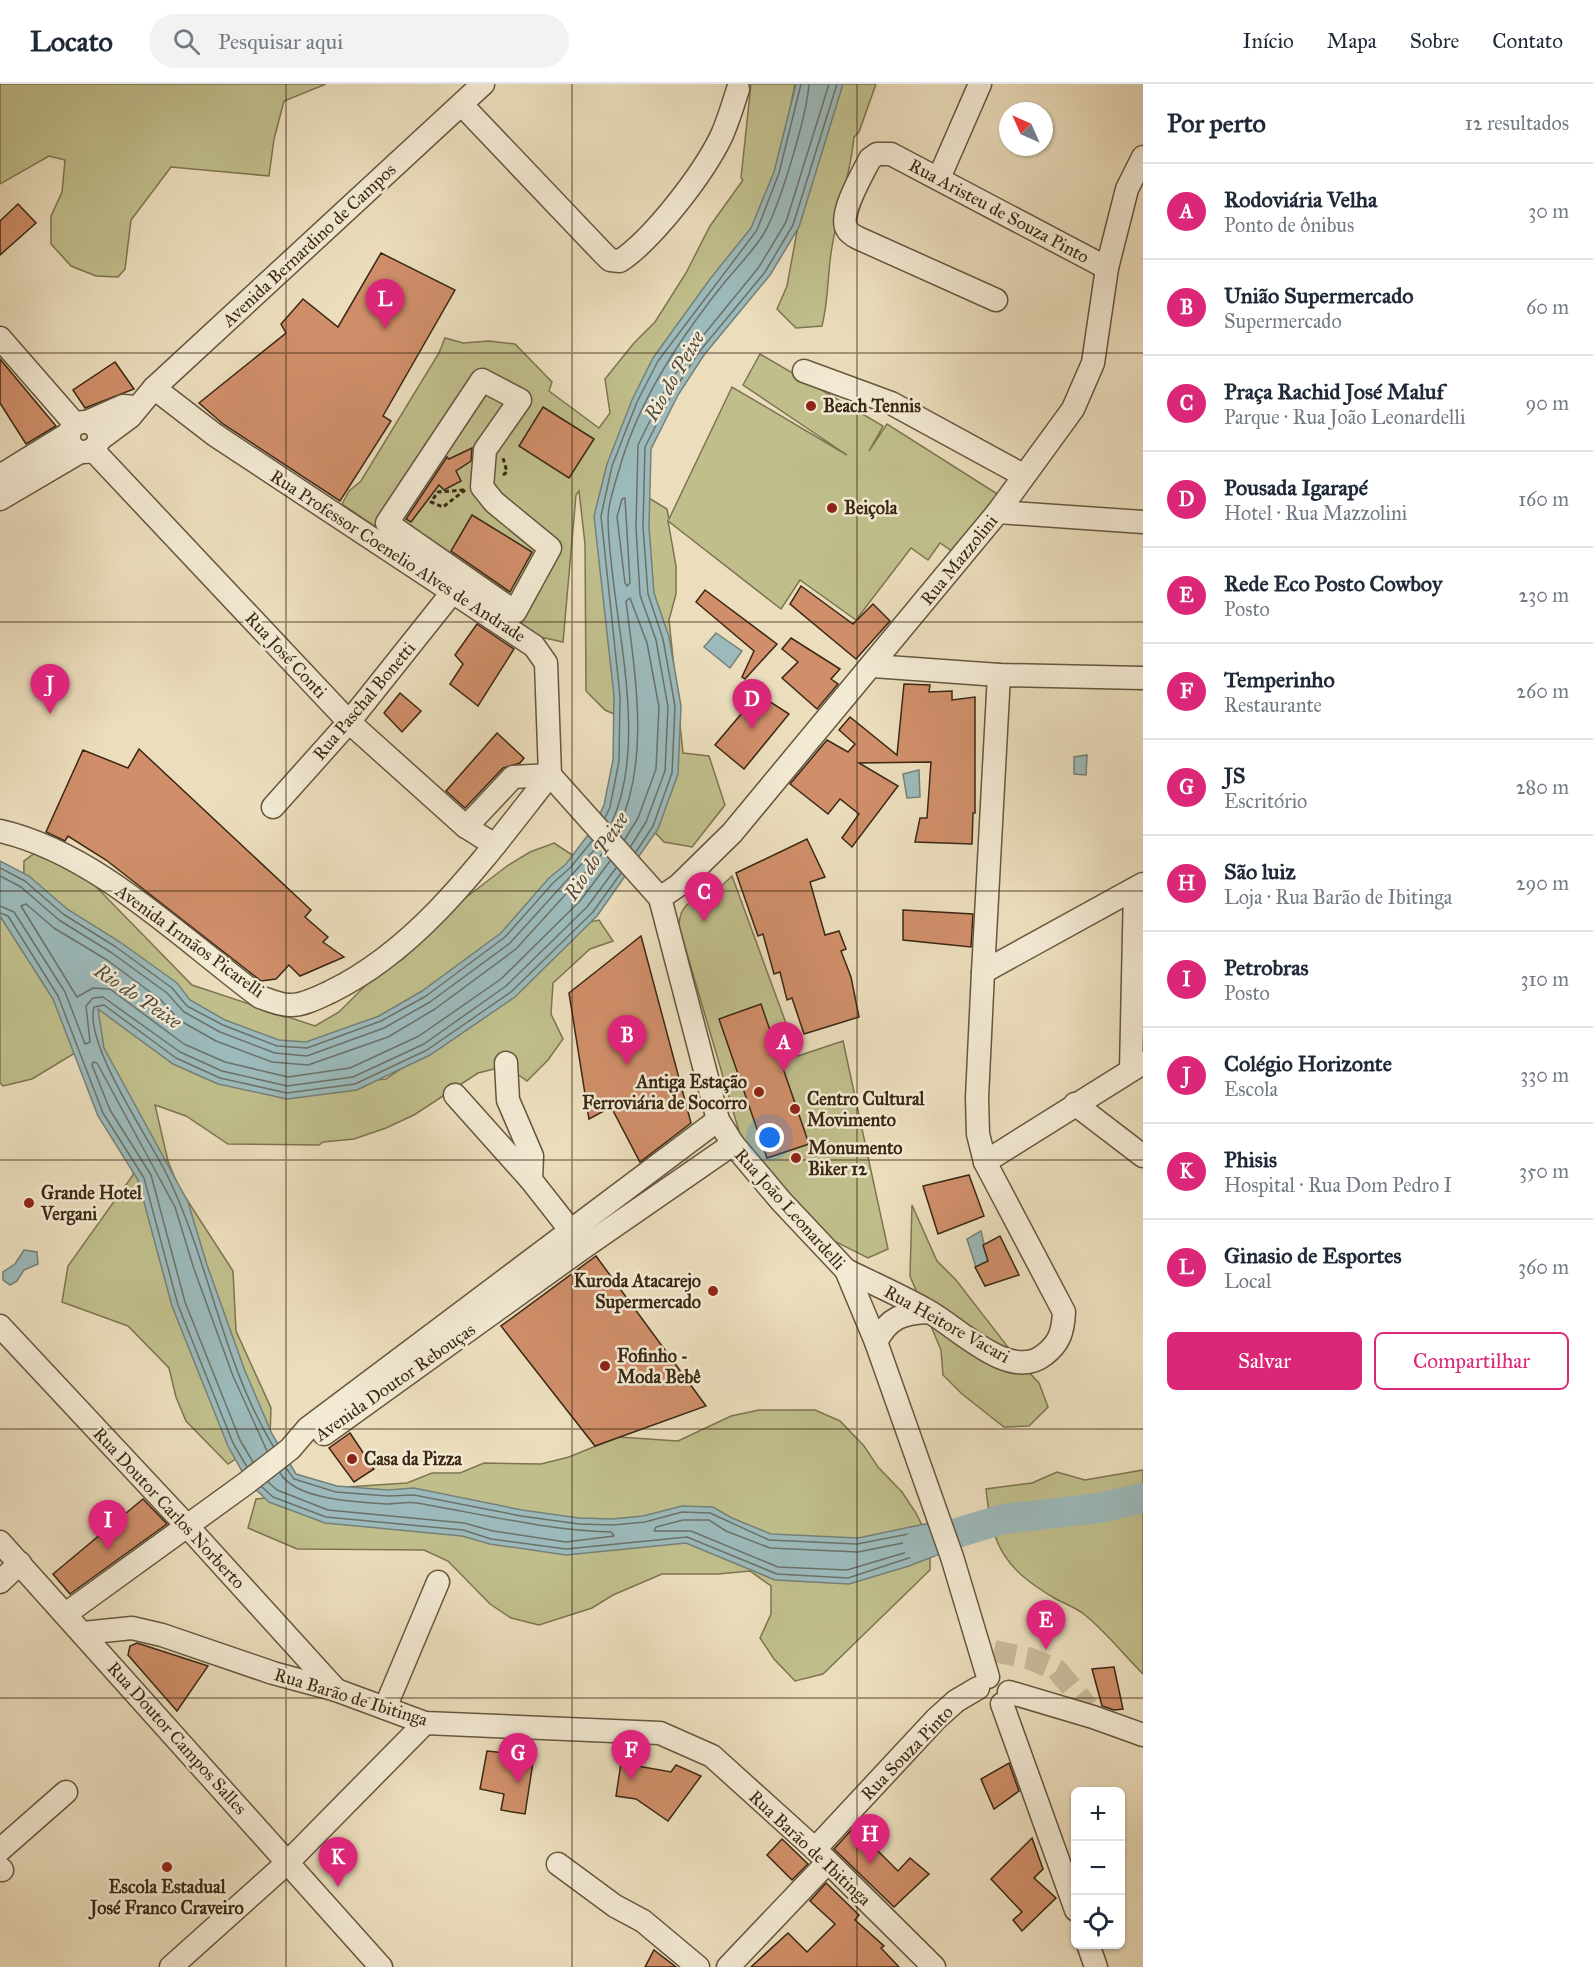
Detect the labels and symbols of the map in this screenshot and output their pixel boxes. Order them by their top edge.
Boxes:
north arrow [999,102,1053,156]
street label: Rua Aristeu de Souza Pinto [905,154,1093,268]
street label: Avenida Bernardino de Campos [217,159,400,332]
pin: L [366,280,404,329]
water label: Rio do Peixe [638,326,710,426]
place label: Beach Tennis [823,395,921,417]
marker: Beach Tennis [804,399,818,413]
street label: Rua Professor Coenelio Alves de Andrade [266,465,530,647]
place label: Beiçola [844,497,898,520]
marker: Beiçola [825,501,839,515]
street label: Rua Mazzolini [916,510,1002,610]
street label: Rua José Conti [240,607,332,703]
street label: Rua Paschal Bonetti [308,637,420,765]
pin: J [31,664,70,714]
pin: D [732,680,771,729]
water label: Rio do Peixe [558,807,633,905]
pin: C [684,872,724,922]
street label: Avenida Irmãos Picarelli [111,879,269,1002]
water label: Rio do Peixe [89,958,186,1034]
pin: B [608,1016,646,1065]
pin: A [764,1022,804,1072]
place label: Antiga Estação Ferroviária de Socorro [582,1071,747,1114]
marker: Antiga Estação Ferroviária de Socorro [752,1085,766,1099]
place label: Centro Cultural Movimento [807,1088,926,1131]
marker: Centro Cultural Movimento [788,1102,802,1116]
your location [755,1123,784,1152]
place label: Monumento Biker 12 [808,1137,903,1180]
street label: Rua João Leonardelli [729,1144,850,1275]
marker: Monumento Biker 12 [789,1151,803,1165]
place label: Grande Hotel Vergani [40,1182,143,1226]
marker: Grande Hotel Vergani [22,1196,36,1210]
place label: Kuroda Atacarejo Supermercado [574,1270,701,1314]
street label: Rua Heitore Vacari [880,1280,1014,1368]
marker: Kuroda Atacarejo Supermercado [706,1284,720,1298]
street label: Avenida Doutor Rebouças [310,1318,480,1446]
place label: Fofinho - Moda Bebê [617,1345,701,1388]
marker: Fofinho - Moda Bebê [598,1359,612,1373]
street label: Rua Doutor Carlos Norberto [88,1423,250,1593]
place label: Casa da Pizza [364,1448,462,1470]
marker: Casa da Pizza [345,1452,359,1466]
pin: I [88,1500,128,1550]
pin: E [1026,1600,1066,1650]
street label: Rua Doutor Campos Salles [103,1657,251,1819]
street label: Rua Barão de Ibitinga [271,1663,431,1732]
street label: Rua Souza Pinto [856,1701,958,1805]
pin: F [612,1730,650,1780]
pin: G [498,1734,538,1783]
street label: Rua Barão de Ibitinga [744,1786,876,1911]
pin: H [850,1814,890,1864]
pin: K [318,1838,358,1887]
marker: Escola Estadual José Franco Craveiro [160,1860,174,1874]
place label: Escola Estadual José Franco Craveiro [88,1876,244,1920]

